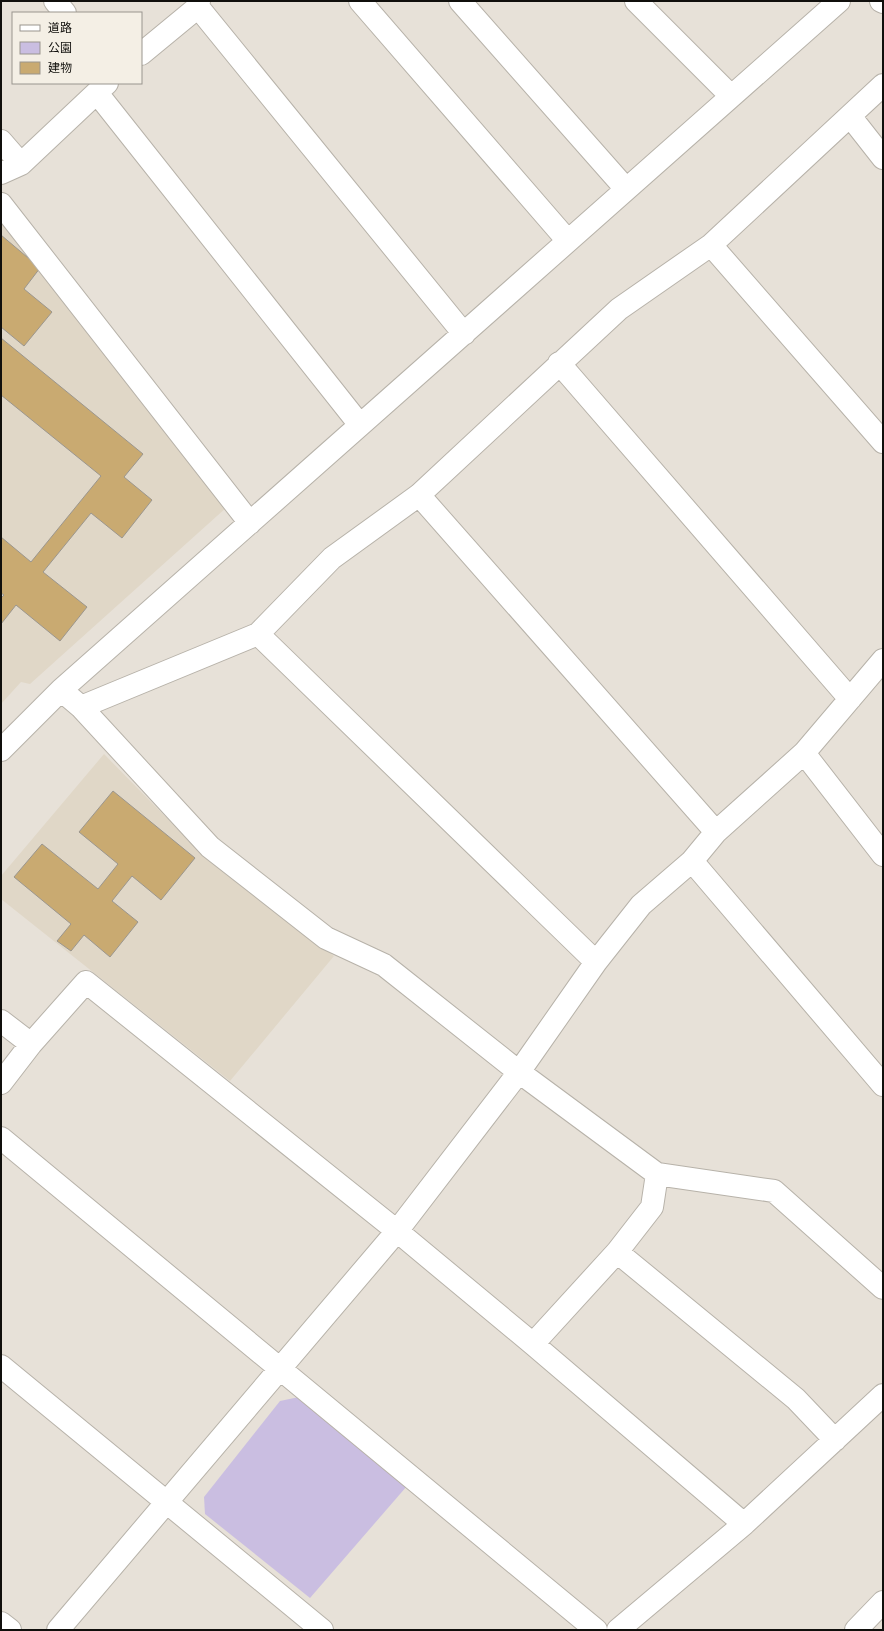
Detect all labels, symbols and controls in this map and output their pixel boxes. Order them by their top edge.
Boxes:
legend [12,12,142,84]
text: 道路 [48,20,72,34]
text: 公園 [48,40,72,54]
text: 建物 [48,60,72,74]

